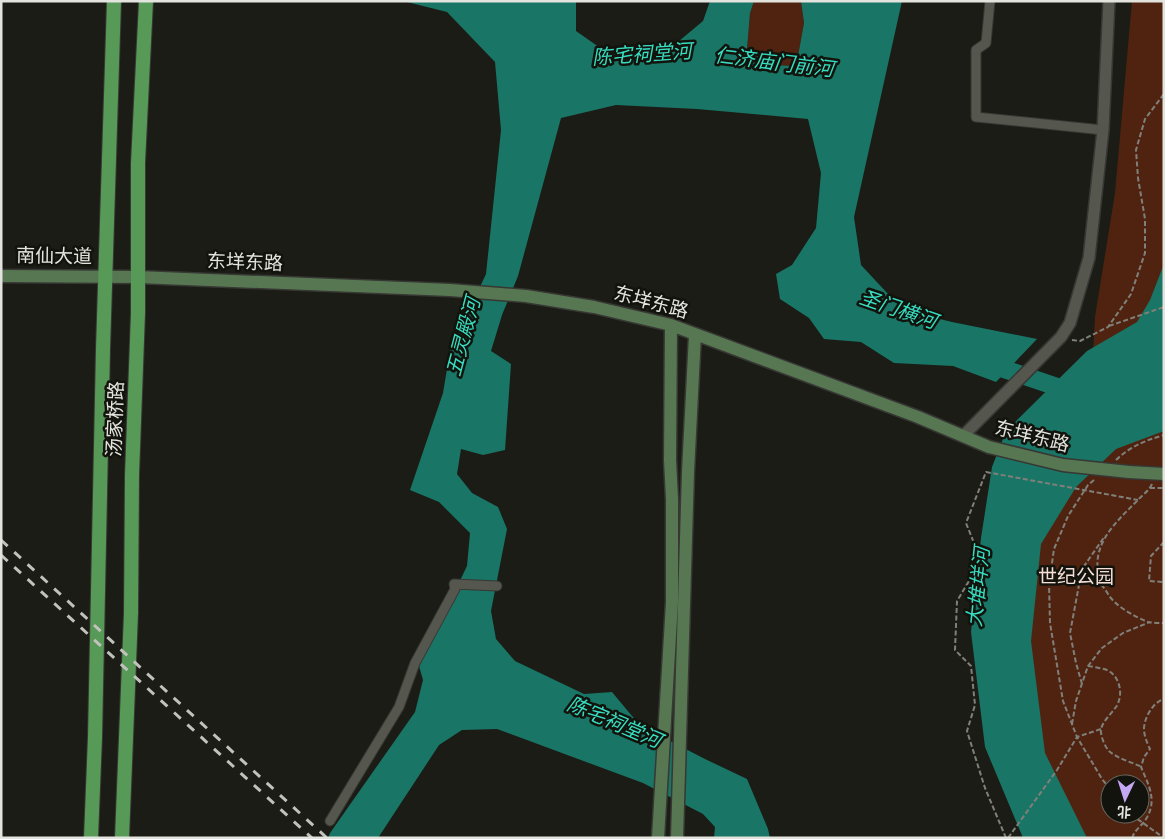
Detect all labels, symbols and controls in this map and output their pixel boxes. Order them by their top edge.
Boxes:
water label: 陈宅祠堂河 [591,39,697,70]
water label: 仁济庙门前河 [713,44,839,83]
street label: 南仙大道 [16,245,92,269]
street label: 东垟东路 [207,250,283,276]
street label: 东垟东路 [611,282,691,324]
water label: 圣门横河 [856,286,944,336]
water label: 五灵殿河 [442,291,487,379]
street label: 汤家桥路 [103,381,129,457]
street label: 东垟东路 [992,417,1072,457]
water label: 大堆垟河 [963,542,996,628]
park label: 世纪公园 [1038,566,1114,589]
water label: 陈宅祠堂河 [563,692,668,755]
north arrow [1100,774,1150,824]
text: 北 [1117,803,1132,820]

